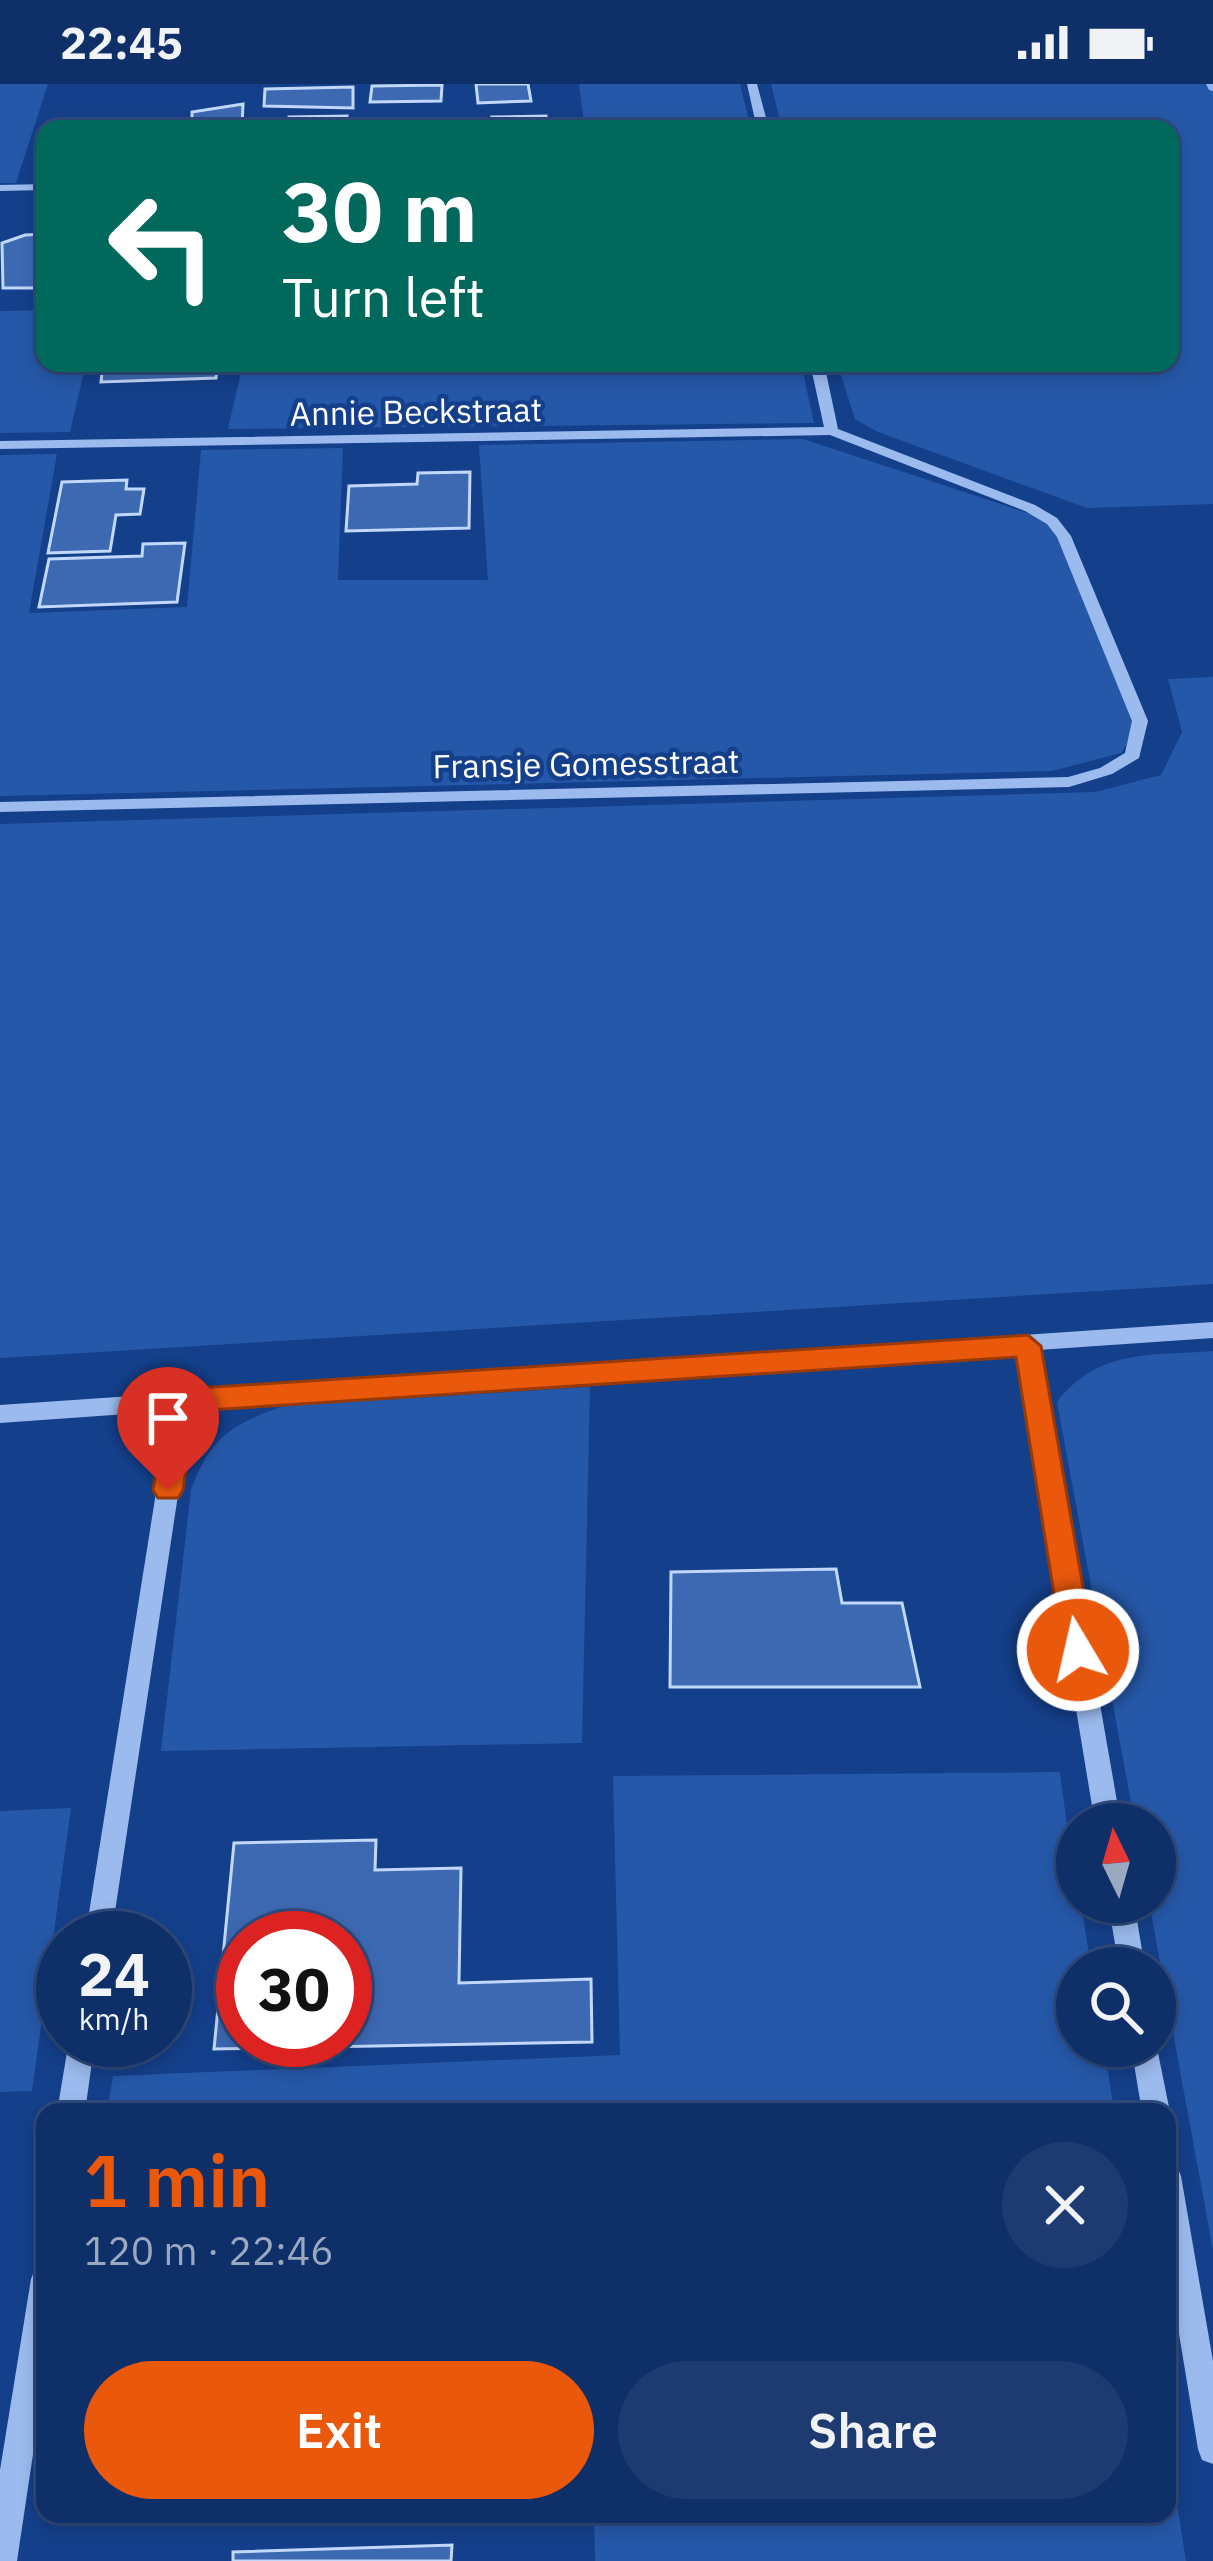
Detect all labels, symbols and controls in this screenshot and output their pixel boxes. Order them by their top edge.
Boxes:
text: 22:45 [60,13,183,71]
text: 30 m [282,156,478,265]
icon: left [84,168,240,324]
text: Turn left [282,262,485,332]
street label: Annie Beckstraat [289,387,543,435]
street label: Fransje Gomesstraat [432,739,740,787]
pin [117,1367,219,1490]
icon: arrive [135,1385,201,1451]
position arrow [1015,1587,1141,1713]
north arrow [1056,1803,1176,1923]
map controls [1056,1803,1176,2067]
speed limit sign: 30 [216,1911,372,2067]
text: 24 [78,1934,150,2013]
button: search [1056,1947,1176,2067]
text: km/h [79,1999,149,2038]
text: 1 min [84,2133,270,2227]
button: close [1002,2142,1128,2268]
text: 120 m · 22:46 [84,2225,334,2276]
button: Exit [84,2361,594,2499]
button: Share [618,2361,1128,2499]

